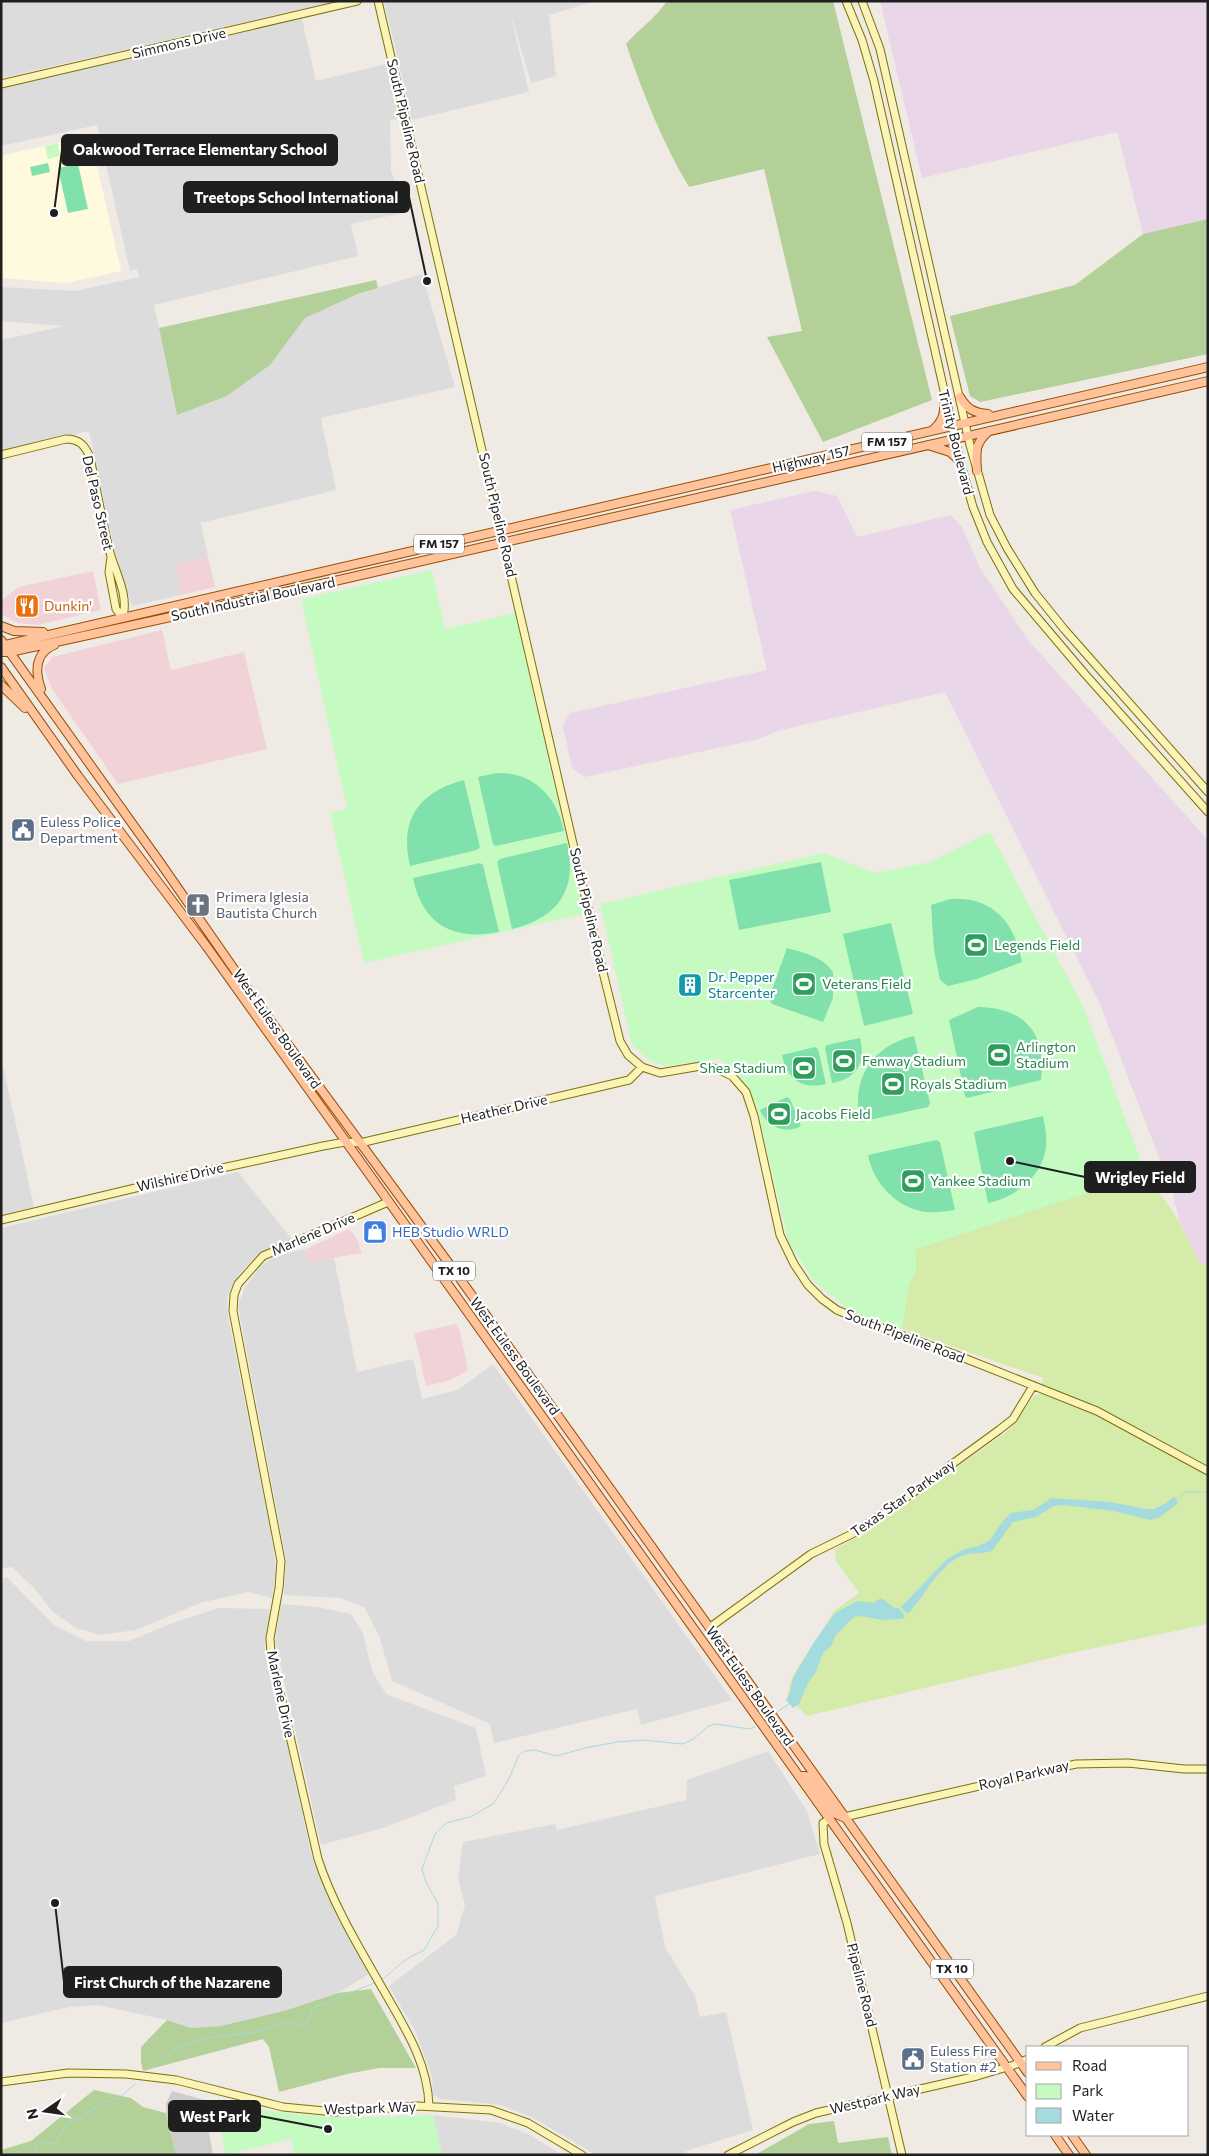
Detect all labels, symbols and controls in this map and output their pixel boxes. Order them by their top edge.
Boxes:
street label: Simmons Drive [130,23,227,62]
street label: South Pipeline Road [384,57,429,185]
callout: Oakwood Terrace Elementary School [62,135,337,165]
text: Oakwood Terrace Elementary School [73,140,327,158]
callout: Treetops School International [184,182,409,212]
text: Treetops School International [194,188,398,206]
street label: Trinity Boulevard [935,387,978,496]
road number: FM 157 [862,432,912,452]
street label: Highway 157 [770,441,851,476]
street label: South Pipeline Road [476,451,521,579]
street label: Del Paso Street [79,454,118,552]
road number: FM 157 [414,534,464,554]
street label: South Industrial Boulevard [169,573,336,624]
restaurant icon: Dunkin' [14,593,40,619]
place label: Dunkin' [44,597,92,614]
place label: Euless Police Department [40,813,121,846]
public building icon: Euless Police Department [10,817,36,843]
street label: South Pipeline Road [567,846,612,974]
place label: Primera Iglesia Bautista Church [216,888,317,921]
church icon: Primera Iglesia Bautista Church [185,892,211,918]
sports icon: Legends Field [963,932,989,958]
place label: Legends Field [994,936,1080,953]
street label: West Euless Boulevard [230,966,325,1092]
place label: Dr. Pepper Starcenter [708,968,776,1001]
sports icon: Veterans Field [791,971,817,997]
building icon: Dr. Pepper Starcenter [677,972,703,998]
place label: Veterans Field [822,975,911,992]
place label: Arlington Stadium [1016,1038,1076,1071]
sports icon: Arlington Stadium [986,1042,1012,1068]
sports icon: Fenway Stadium [831,1048,857,1074]
place label: Fenway Stadium [862,1052,966,1069]
sports icon: Shea Stadium [791,1055,817,1081]
place label: Shea Stadium [700,1059,786,1076]
sports icon: Royals Stadium [880,1071,906,1097]
place label: Royals Stadium [910,1075,1007,1092]
street label: Heather Drive [459,1090,549,1127]
sports icon: Jacobs Field [766,1101,792,1127]
place label: Jacobs Field [796,1105,871,1122]
street label: Wilshire Drive [135,1158,225,1195]
callout: Wrigley Field [1085,1162,1195,1192]
sports icon: Yankee Stadium [900,1168,926,1194]
text: Wrigley Field [1095,1168,1185,1186]
place label: Yankee Stadium [930,1172,1031,1189]
street label: Marlene Drive [269,1208,357,1259]
shop icon: HEB Studio WRLD [362,1219,388,1245]
place label: HEB Studio WRLD [392,1223,509,1240]
road number: TX 10 [433,1262,475,1280]
street label: West Euless Boulevard [467,1293,564,1418]
street label: South Pipeline Road [843,1305,967,1366]
street label: Texas Star Parkway [847,1455,958,1540]
street label: West Euless Boulevard [703,1623,798,1749]
street label: Marlene Drive [264,1649,299,1739]
street label: Royal Parkway [977,1756,1071,1793]
street label: Pipeline Road [844,1941,881,2029]
road number: TX 10 [931,1960,973,1978]
callout: First Church of the Nazarene [64,1967,281,1997]
text: First Church of the Nazarene [74,1973,270,1991]
place label: Euless Fire Station #2 [930,2042,997,2075]
public building icon: Euless Fire Station #2 [900,2046,926,2072]
legend [1026,2046,1189,2136]
text: Road [1072,2056,1107,2074]
street label: Westpark Way [828,2080,922,2117]
text: Park [1072,2081,1103,2099]
north arrow [20,2086,70,2136]
street label: Westpark Way [324,2097,416,2118]
callout: West Park [169,2101,260,2131]
text: Water [1072,2106,1114,2124]
text: N [22,2107,41,2121]
text: West Park [179,2107,251,2125]

